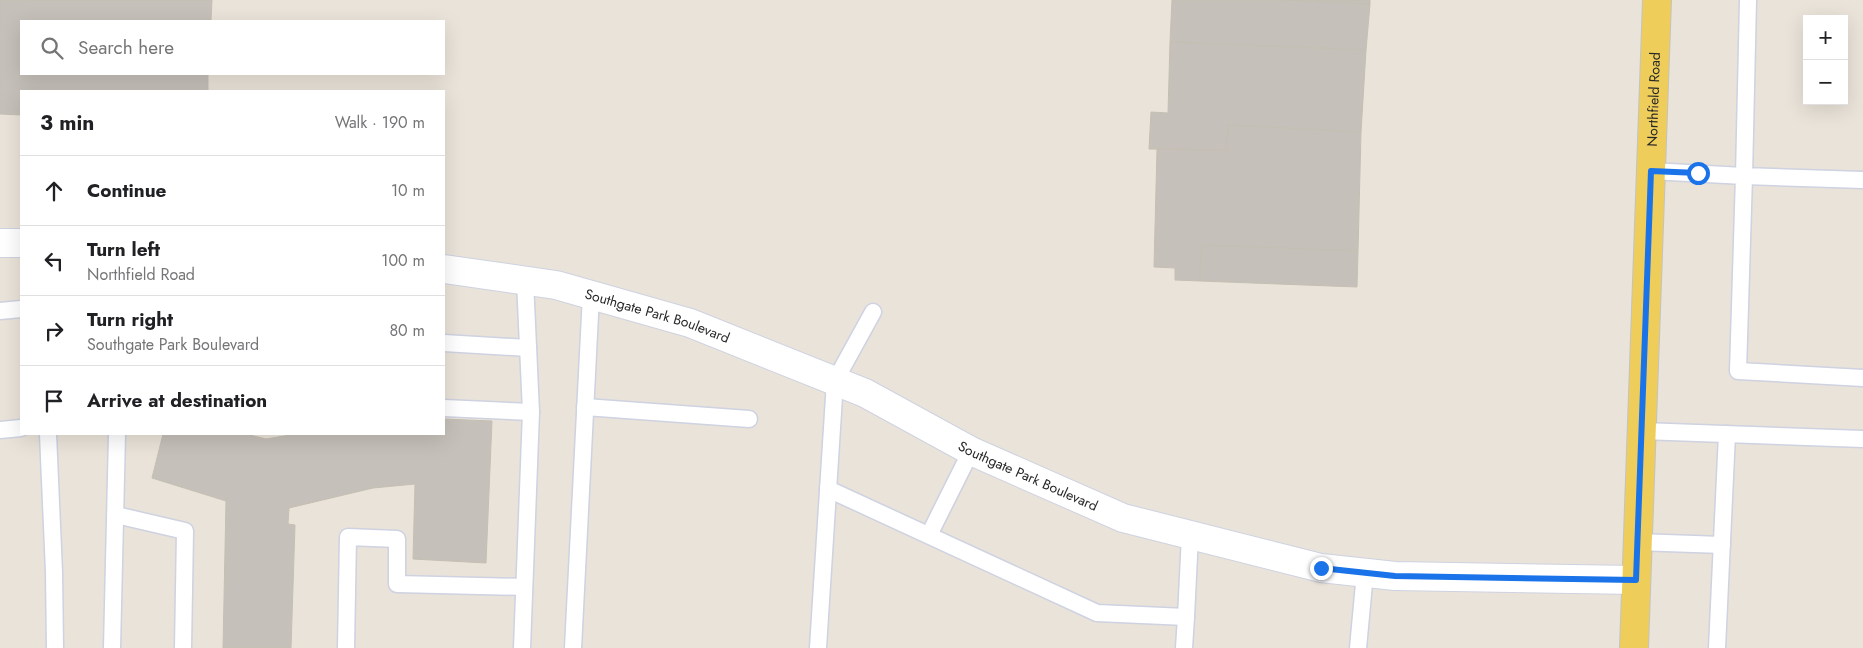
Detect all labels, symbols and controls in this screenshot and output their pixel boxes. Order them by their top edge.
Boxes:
map controls [1803,15,1848,105]
button: + [1803,15,1848,60]
search box [20,20,445,75]
icon: search [38,34,66,62]
text: Search here [78,34,174,61]
street label: Northfield Road [1642,52,1665,147]
button: − [1803,60,1848,105]
text: 3 min [40,108,94,138]
text: Walk · 190 m [335,111,425,134]
route start [1687,162,1710,185]
icon: ahead [40,177,68,205]
text: Continue [87,177,166,204]
text: 10 m [391,179,425,202]
text: Turn left [87,236,160,263]
icon: left [40,247,68,275]
text: 100 m [381,249,425,272]
text: Northfield Road [87,263,195,286]
street label: Southgate Park Boulevard [583,284,733,348]
text: Turn right [87,306,173,333]
icon: right [40,317,68,345]
text: 80 m [389,319,425,342]
text: Southgate Park Boulevard [87,333,259,356]
icon: arrive [40,387,68,415]
text: Arrive at destination [87,387,267,414]
street label: Southgate Park Boulevard [955,436,1101,516]
route end [1310,557,1333,580]

